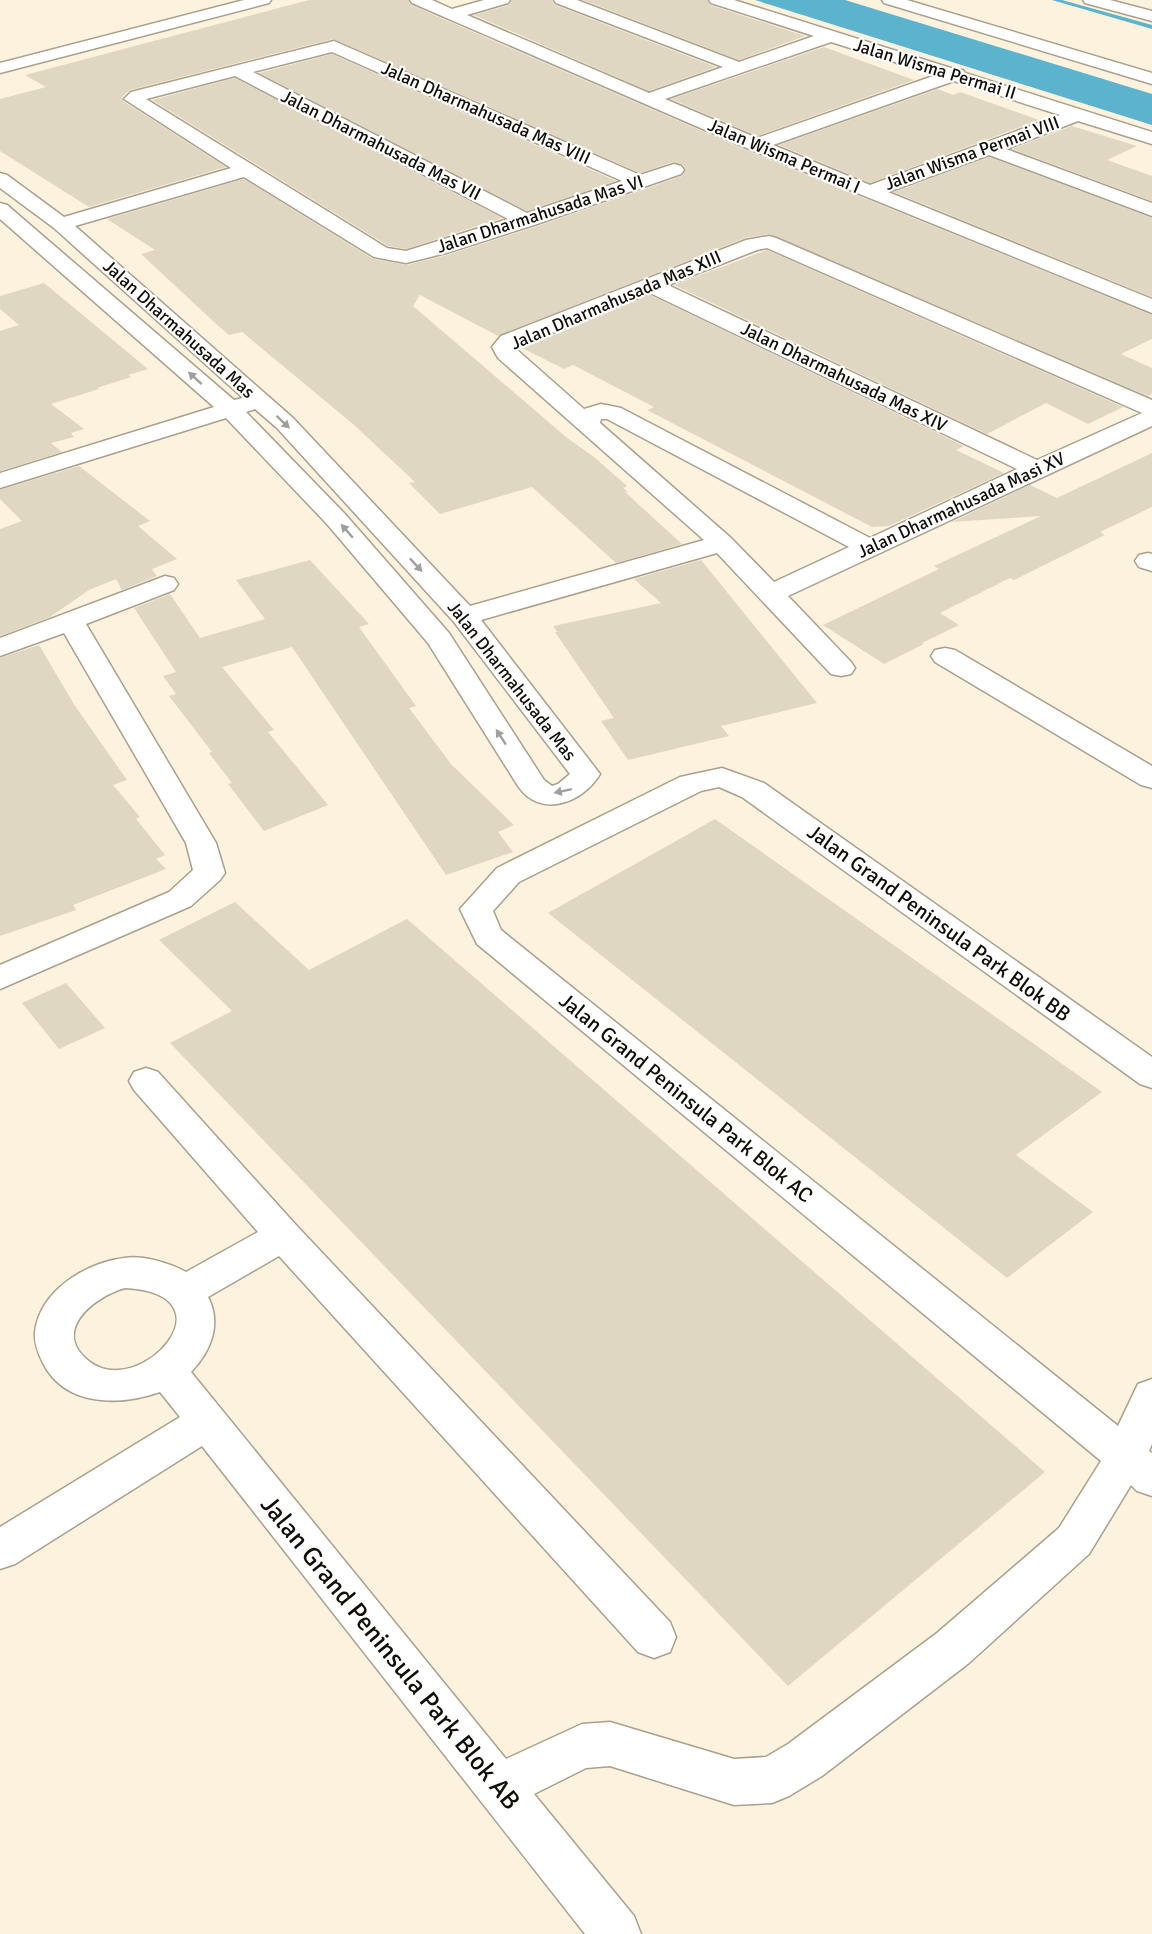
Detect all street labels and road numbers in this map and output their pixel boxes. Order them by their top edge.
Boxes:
street label: Jalan Wisma Permai II [851,34,1019,104]
street label: Jalan Dharmahusada Mas VIII [378,57,594,169]
street label: Jalan Dharmahusada Mas VII [278,85,484,205]
street label: Jalan Wisma Permai VIII [882,111,1062,195]
street label: Jalan Wisma Permai I [704,114,864,198]
street label: Jalan Dharmahusada Mas VI [434,170,646,258]
street label: Jalan Dharmahusada Mas XIII [507,246,725,354]
street label: Jalan Dharmahusada Mas [99,255,259,403]
street label: Jalan Dharmahusada Mas XIV [737,317,951,437]
street label: Jalan Dharmahusada Masi XV [854,447,1069,563]
street label: Jalan Dharmahusada Mas [443,597,581,765]
street label: Jalan Grand Peninsula Park Blok BB [802,819,1076,1027]
street label: Jalan Grand Peninsula Park Blok AC [554,988,818,1208]
street label: Jalan Grand Peninsula Park Blok AB [253,1489,527,1817]

